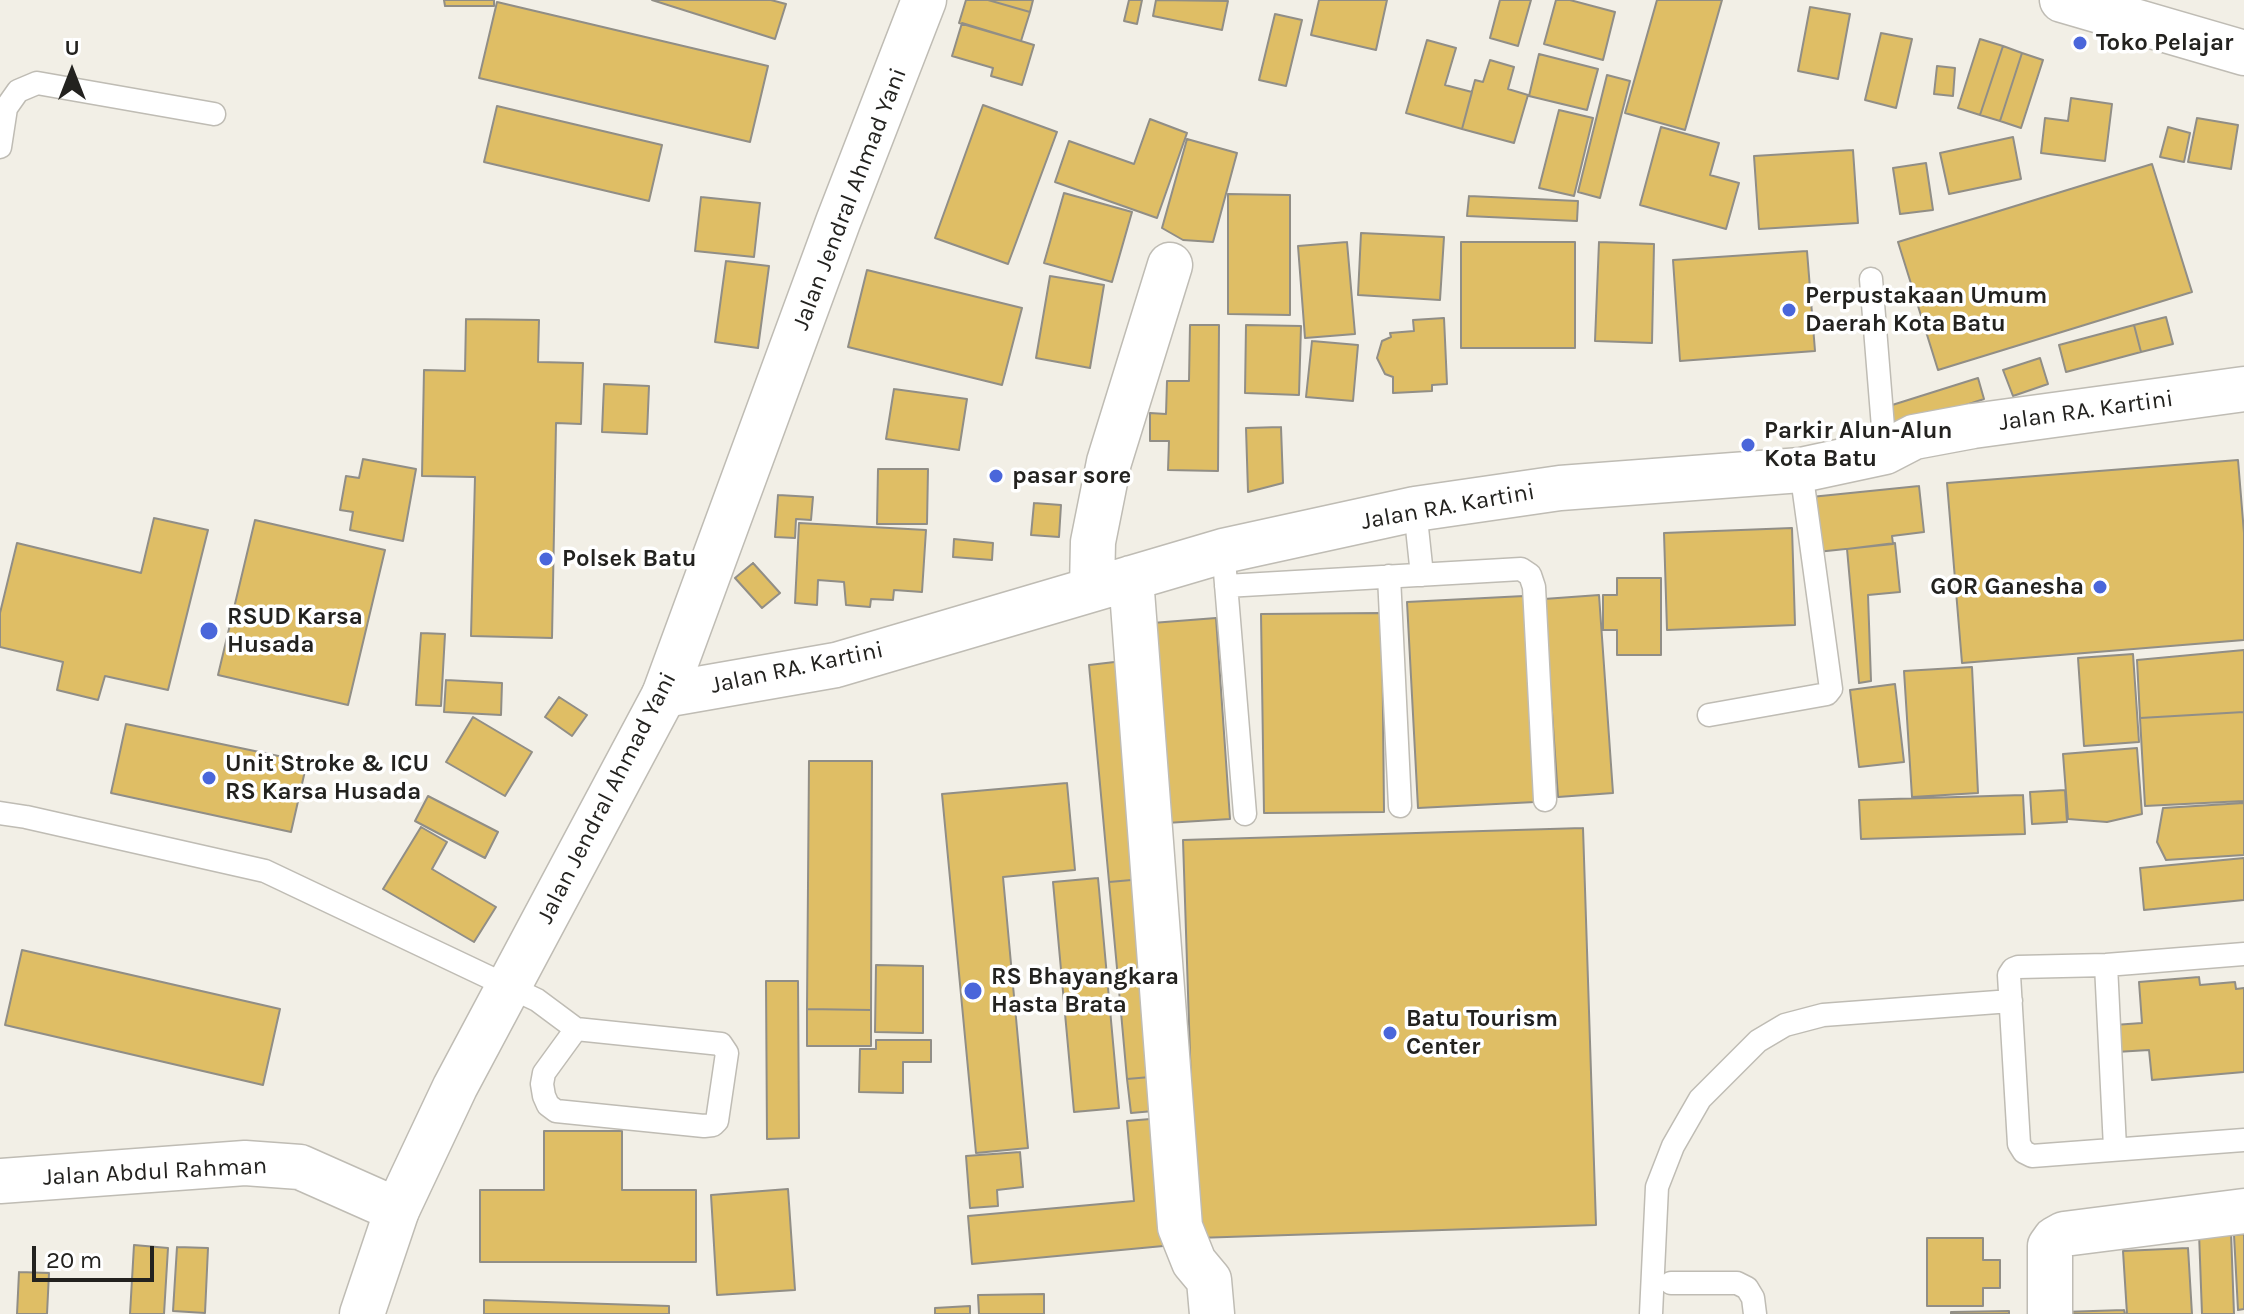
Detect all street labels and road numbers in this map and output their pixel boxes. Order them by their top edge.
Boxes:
street label: Jalan Jendral Ahmad Yani [787,64,913,334]
street label: Jalan RA. Kartini [1997,385,2175,437]
street label: Jalan RA. Kartini [1359,478,1537,536]
street label: Jalan RA. Kartini [708,636,886,700]
street label: Jalan Jendral Ahmad Yani [531,667,683,929]
street label: Jalan Abdul Rahman [42,1152,268,1192]

